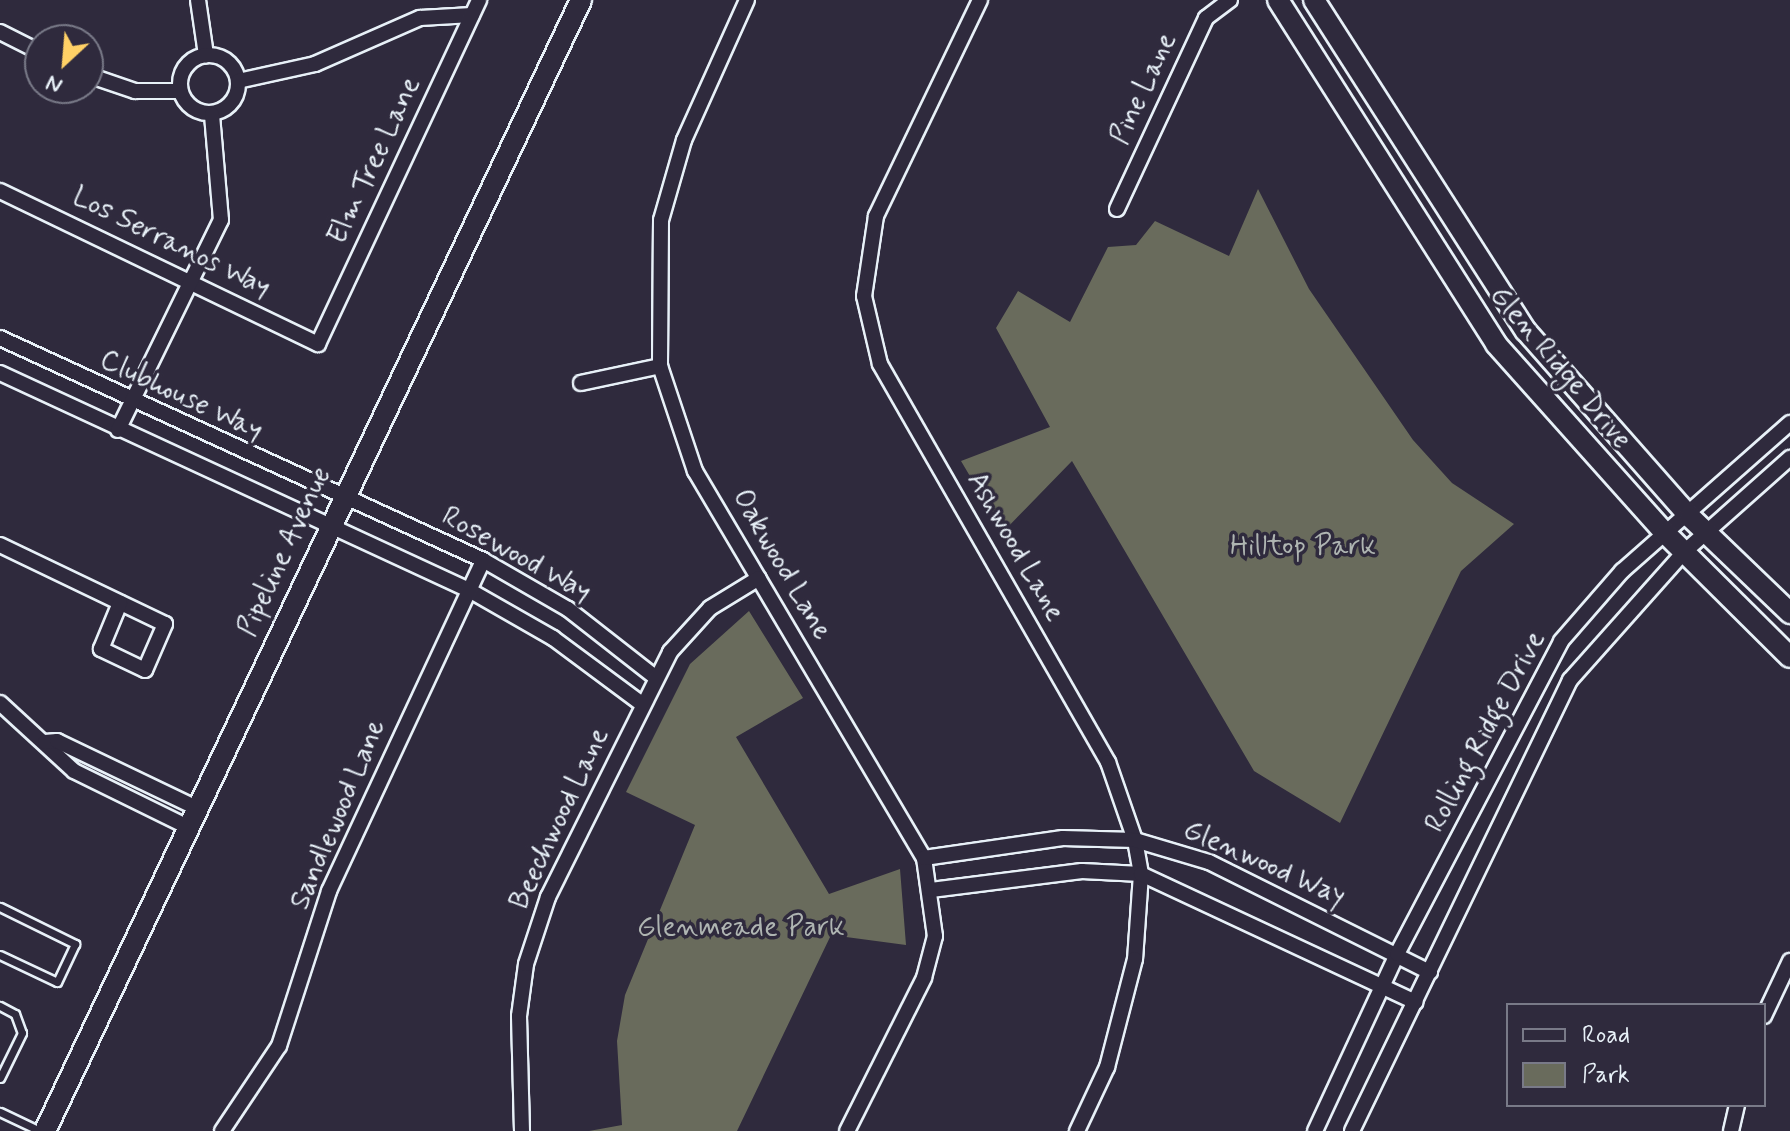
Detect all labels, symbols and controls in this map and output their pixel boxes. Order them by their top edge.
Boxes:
north arrow [24,24,104,104]
street label: Pine Lane [1104,28,1184,150]
text: N [42,68,67,100]
street label: Elm Tree Lane [323,75,427,247]
street label: Los Serranos Way [67,181,275,305]
street label: Glen Ridge Drive [1482,280,1638,456]
street label: Clubhouse Way [93,343,269,449]
street label: Pipeline Avenue [230,460,340,644]
street label: Ashwood Lane [959,467,1071,627]
street label: Oakwood Lane [724,483,838,647]
street label: Rosewood Way [433,499,599,611]
park label: Hilltop Park [1234,530,1372,564]
street label: Rolling Ridge Drive [1420,627,1552,837]
street label: Sandlewood Lane [284,715,394,915]
street label: Beechwood Lane [504,723,616,915]
street label: Glenwood Way [1176,813,1352,915]
park label: Glenmeade Park [639,911,843,945]
legend [1506,1003,1766,1107]
text: Road [1582,1020,1630,1051]
text: Park [1582,1060,1630,1091]

